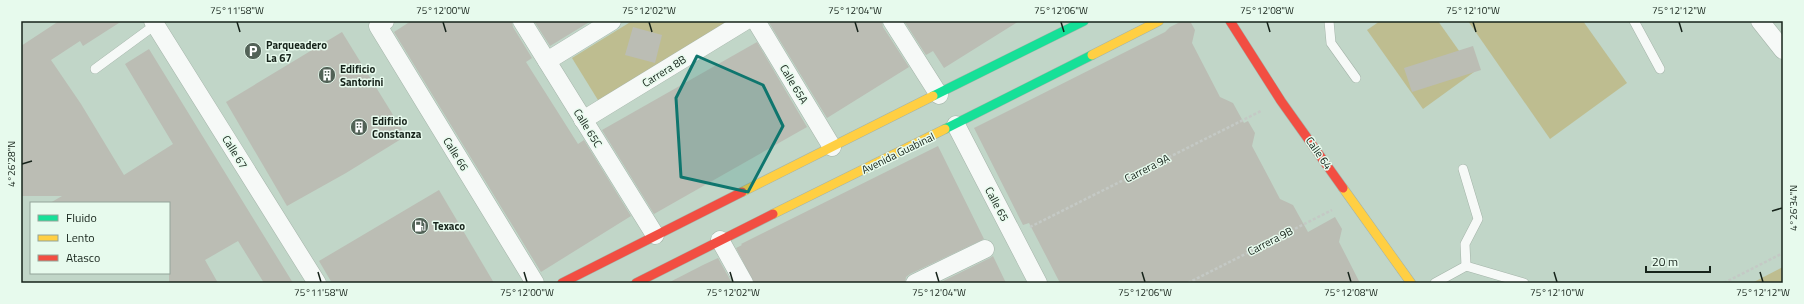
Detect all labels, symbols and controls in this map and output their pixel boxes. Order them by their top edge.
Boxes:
text: 75°11'58"W [210,3,264,18]
text: 75°12'00"W [416,3,470,18]
text: 75°12'02"W [622,3,676,18]
text: 75°12'04"W [828,3,882,18]
text: 75°12'06"W [1034,3,1088,18]
text: 75°12'08"W [1240,3,1294,18]
text: 75°12'10"W [1446,3,1500,18]
text: 75°12'12"W [1652,3,1706,18]
place label: Parqueadero La 67 [266,37,327,66]
parking icon: Parqueadero La 67 [243,41,263,61]
street label: Carrera 8B [639,51,689,91]
place label: Edificio Santorini [340,61,384,90]
street label: Calle 65A [776,61,812,107]
building icon: Edificio Santorini [317,65,337,85]
street label: Calle 65C [570,106,606,150]
place label: Edificio Constanza [372,113,422,142]
building icon: Edificio Constanza [349,117,369,137]
street label: Avenida Guabinal [859,128,937,178]
street label: Calle 67 [218,132,252,172]
street label: Calle 64 [1302,133,1336,173]
street label: Calle 66 [439,134,473,174]
text: 4°26'28"N [4,141,19,187]
street label: Carrera 9A [1122,150,1173,186]
street label: Calle 65 [981,184,1013,224]
text: 4°26'34"N [1786,185,1801,231]
legend [30,202,170,274]
text: Fluido [66,208,97,227]
fuel station icon: Texaco [410,216,430,236]
place label: Texaco [433,218,465,234]
street label: Carrera 9B [1244,223,1296,259]
text: Lento [66,228,95,247]
text: Atasco [66,248,100,267]
scale bar [1646,248,1710,274]
text: 20 m [1652,252,1678,271]
text: 75°11'58"W [294,285,348,300]
text: 75°12'00"W [500,285,554,300]
text: 75°12'02"W [706,285,760,300]
text: 75°12'04"W [912,285,966,300]
text: 75°12'06"W [1118,285,1172,300]
text: 75°12'08"W [1324,285,1378,300]
text: 75°12'10"W [1530,285,1584,300]
text: 75°12'12"W [1736,285,1790,300]

